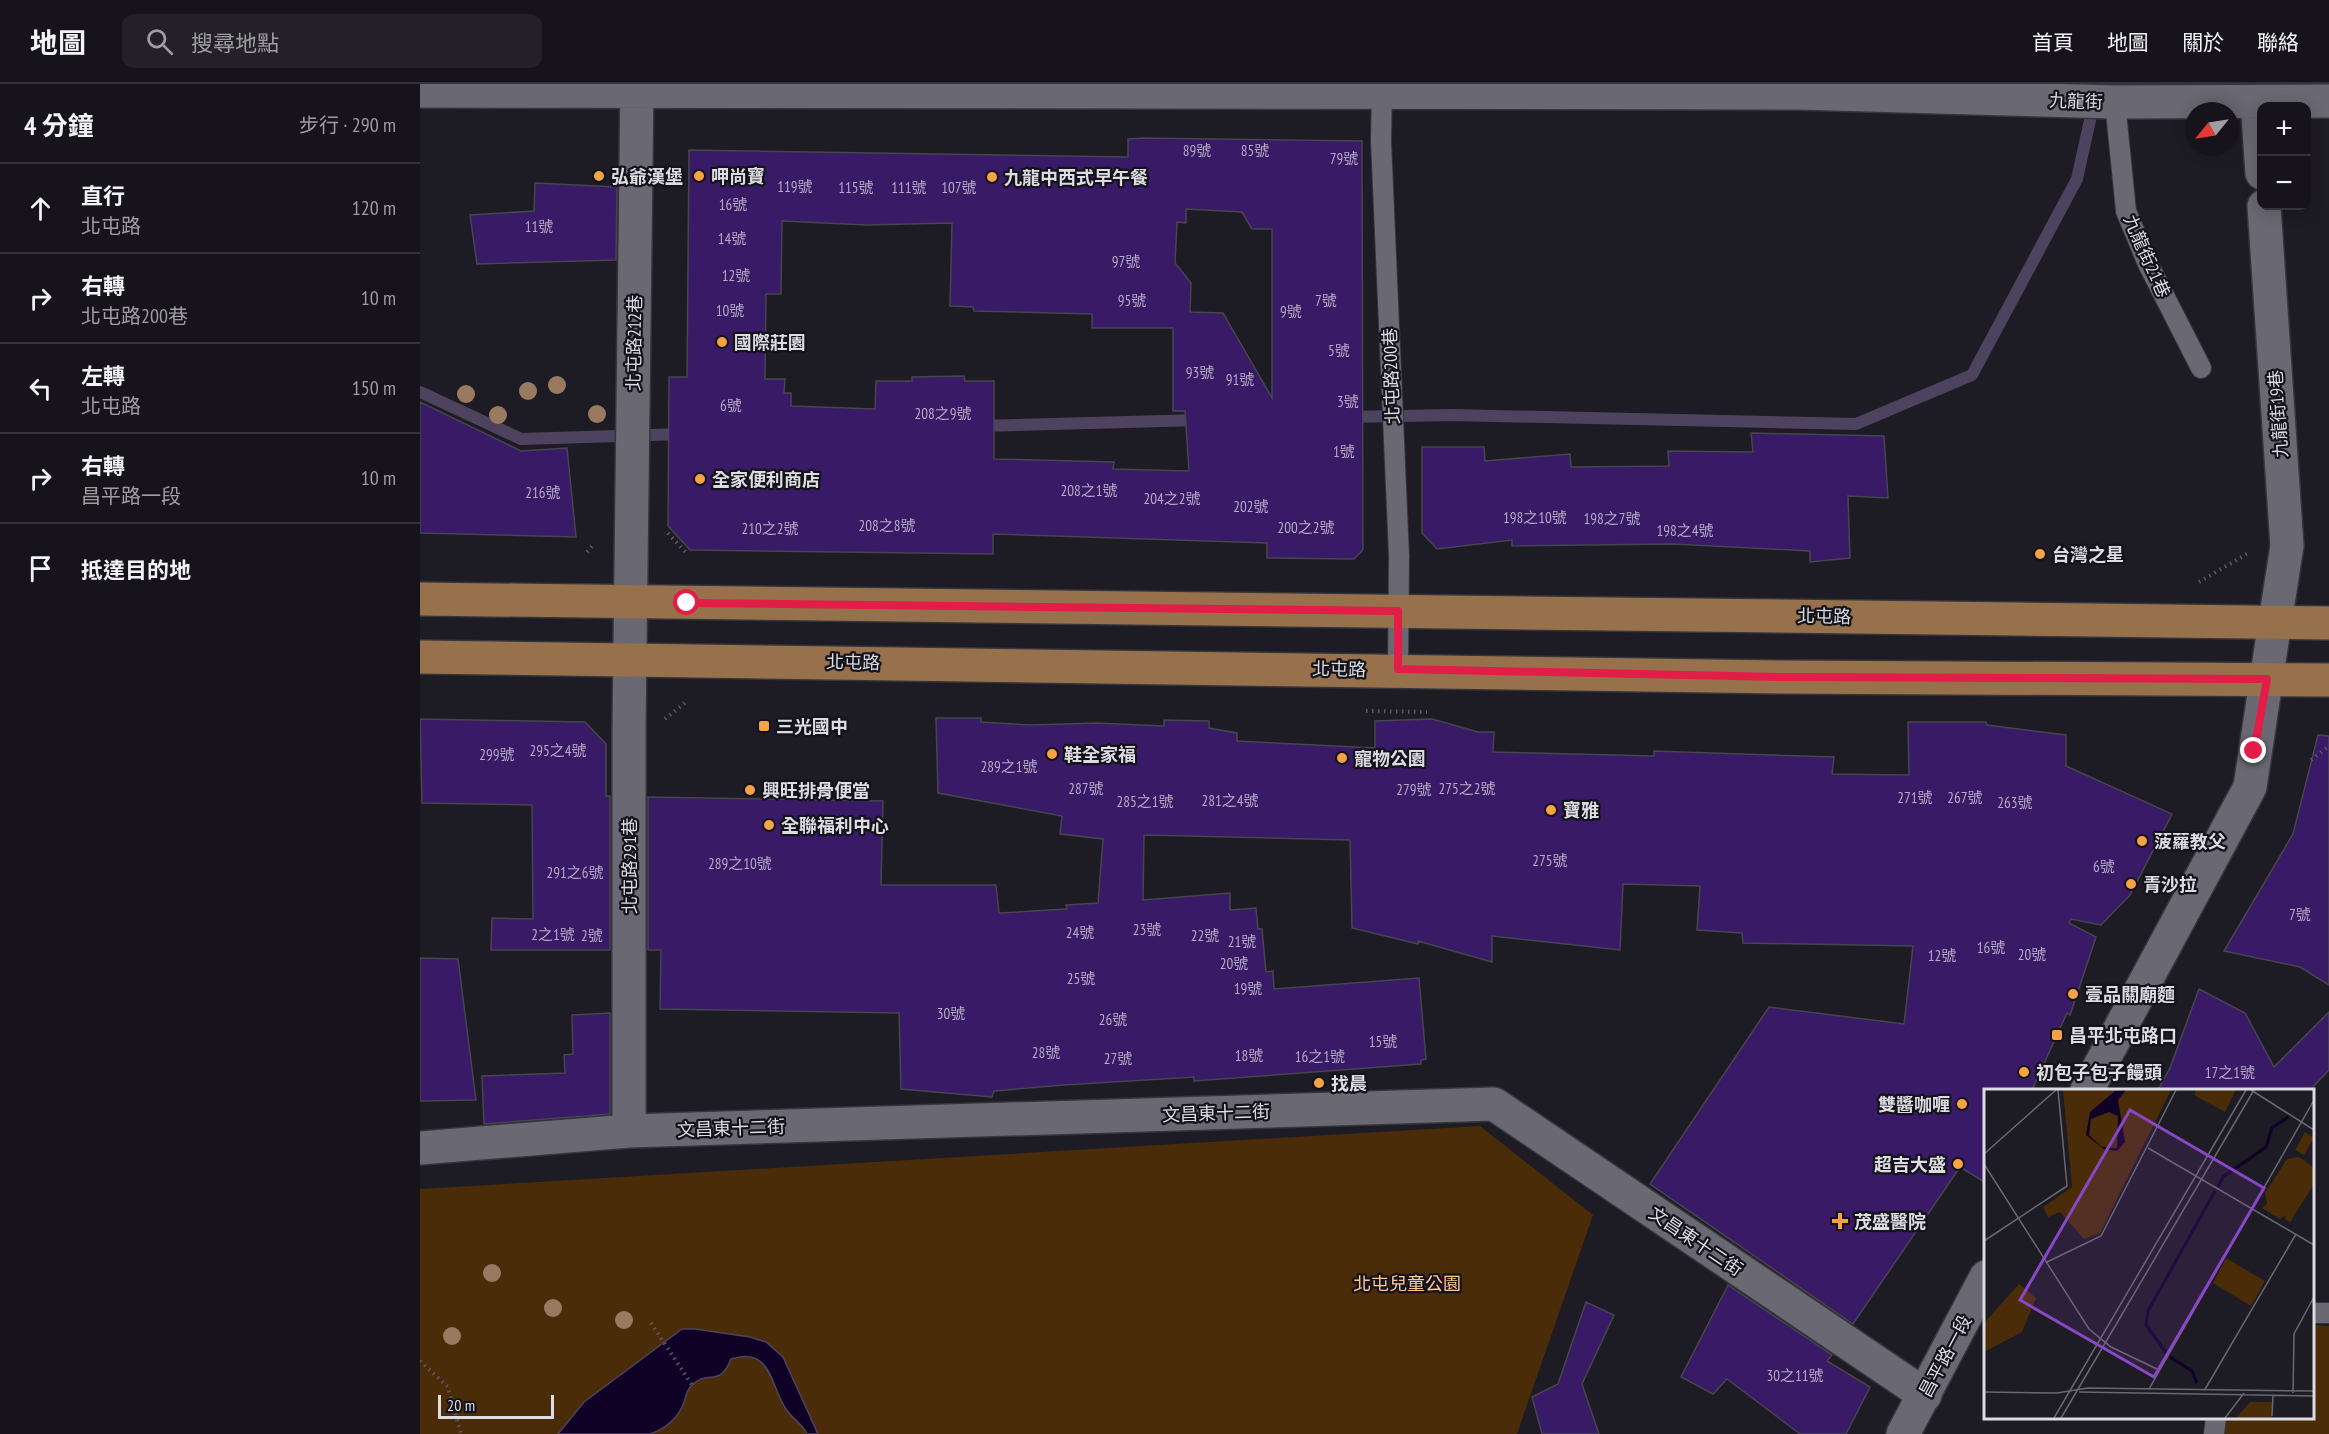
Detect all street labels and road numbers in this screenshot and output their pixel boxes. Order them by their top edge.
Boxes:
street label: 九龍街 [2049,89,2103,113]
street label: 九龍街21巷 [2119,211,2175,301]
street label: 北屯路212巷 [622,295,646,391]
street label: 北屯路200巷 [1378,327,1404,425]
street label: 九龍街19巷 [2263,369,2293,459]
street label: 北屯路 [1797,604,1851,628]
street label: 北屯路 [826,650,880,674]
street label: 北屯路 [1312,657,1366,681]
street label: 北屯路291巷 [618,818,641,914]
street label: 文昌東十二街 [1162,1100,1270,1126]
street label: 文昌東十二街 [677,1115,785,1141]
street label: 文昌東十二街 [1645,1201,1747,1281]
street label: 昌平路一段 [1914,1311,1976,1401]

